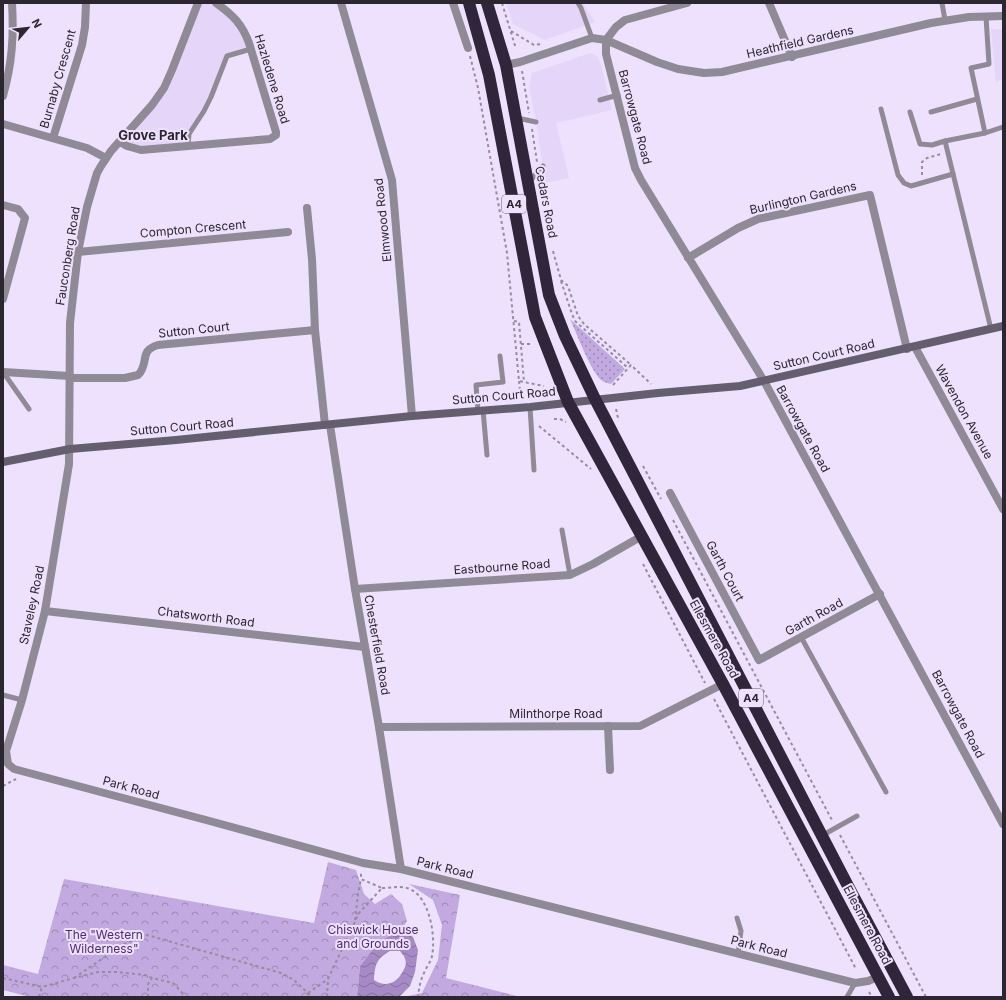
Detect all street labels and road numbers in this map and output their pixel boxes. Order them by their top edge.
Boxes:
street label: Heathfield Gardens [745,22,855,61]
street label: Burnaby Crescent [36,28,79,130]
street label: Hazledene Road [252,32,293,125]
street label: Barrowgate Road [616,68,655,166]
street label: Cedars Road [532,165,561,239]
street label: Elmwood Road [371,177,394,263]
street label: Burlington Gardens [748,178,858,217]
road number: A4 [502,195,526,213]
street label: Fauconberg Road [52,205,83,307]
street label: Compton Crescent [139,216,247,241]
street label: Sutton Court [158,318,230,341]
street label: Sutton Court Road [772,336,876,374]
street label: Wavendon Avenue [932,362,997,462]
street label: Barrowgate Road [773,383,834,475]
street label: Sutton Court Road [452,384,556,408]
street label: Sutton Court Road [130,415,234,439]
street label: Garth Court [703,538,748,604]
street label: Eastbourne Road [453,556,551,577]
street label: Staveley Road [16,564,47,646]
street label: Chesterfield Road [361,594,394,696]
street label: Garth Road [782,595,845,639]
street label: Ellesmere Road [687,597,742,681]
street label: Chatsworth Road [157,603,255,630]
street label: Barrowgate Road [929,667,988,760]
road number: A4 [739,689,763,707]
street label: Milnthorpe Road [509,706,603,721]
street label: Park Road [101,773,161,802]
street label: Park Road [415,853,475,882]
street label: Ellesmere Road [840,883,895,967]
street label: Park Road [729,932,789,961]

